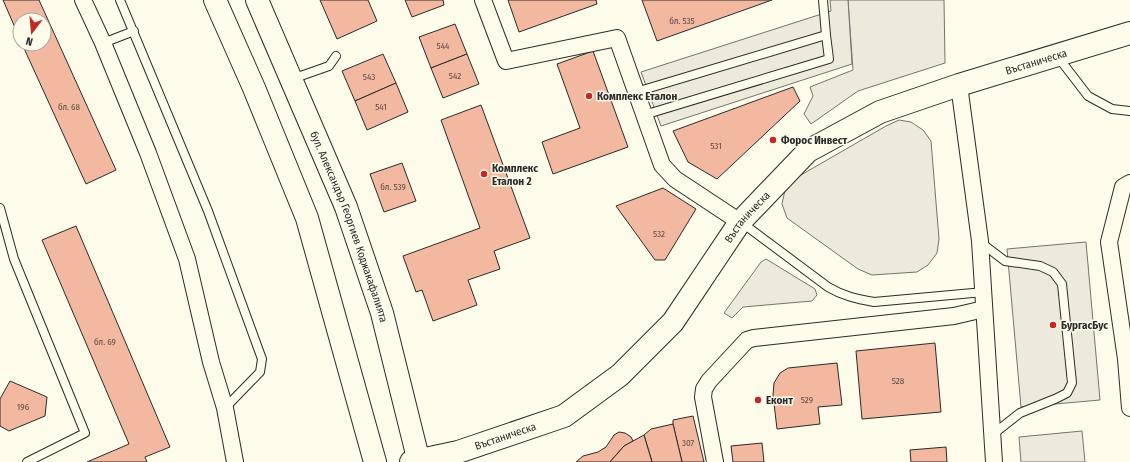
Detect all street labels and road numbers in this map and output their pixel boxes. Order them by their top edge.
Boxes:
street label: Въстаническа [1004,46,1069,77]
street label: бул. Александър Георгиев Коджакафалията [308,129,391,324]
street label: Въстаническа [721,188,772,245]
street label: Въстаническа [473,420,538,452]

